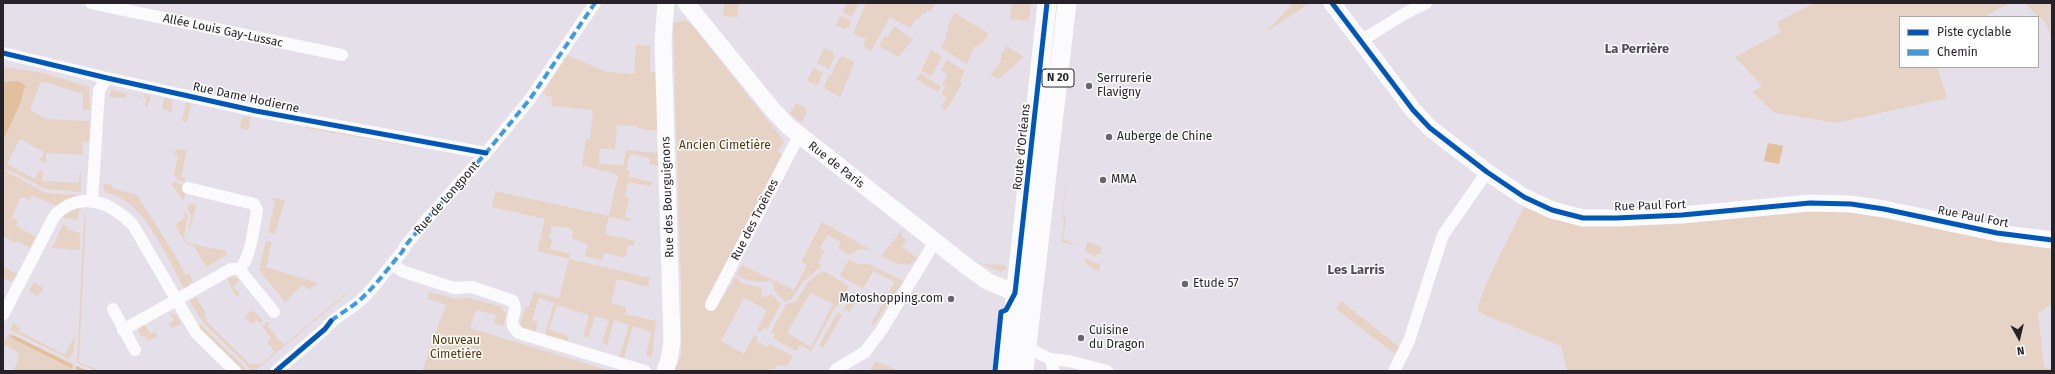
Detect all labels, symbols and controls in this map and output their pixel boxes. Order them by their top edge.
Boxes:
street label: Allée Louis Gay-Lussac [162,11,284,51]
legend [1899,16,2039,68]
text: Piste cyclable [1937,25,2011,39]
district label: La Perrière [1605,41,1669,57]
text: Chemin [1937,45,1978,59]
road number: N 20 [1042,69,1074,87]
place label: Serrurerie Flavigny [1097,72,1152,100]
street label: Rue Dame Hodierne [191,80,301,116]
marker: Serrurerie Flavigny [1084,81,1094,91]
street label: Route d'Orléans [1010,103,1034,191]
place label: Auberge de Chine [1117,130,1212,144]
marker: Auberge de Chine [1104,132,1114,142]
street label: Rue des Bourguignons [659,136,677,258]
park label: Ancien Cimetière [679,139,771,153]
street label: Rue de Paris [805,139,867,191]
street label: Rue de Longpont [411,158,483,238]
place label: MMA [1111,173,1137,187]
marker: MMA [1098,175,1108,185]
street label: Rue des Troënes [728,177,782,263]
street label: Rue Paul Fort [1614,198,1686,214]
street label: Rue Paul Fort [1936,203,2010,231]
district label: Les Larris [1328,262,1384,278]
place label: Etude 57 [1193,277,1239,291]
marker: Etude 57 [1180,279,1190,289]
place label: Motoshopping.com [839,292,943,306]
marker: Motoshopping.com [946,294,956,304]
north arrow [1999,318,2039,358]
place label: Cuisine du Dragon [1089,324,1145,352]
marker: Cuisine du Dragon [1076,333,1086,343]
park label: Nouveau Cimetière [430,334,482,362]
text: N [2016,343,2025,357]

